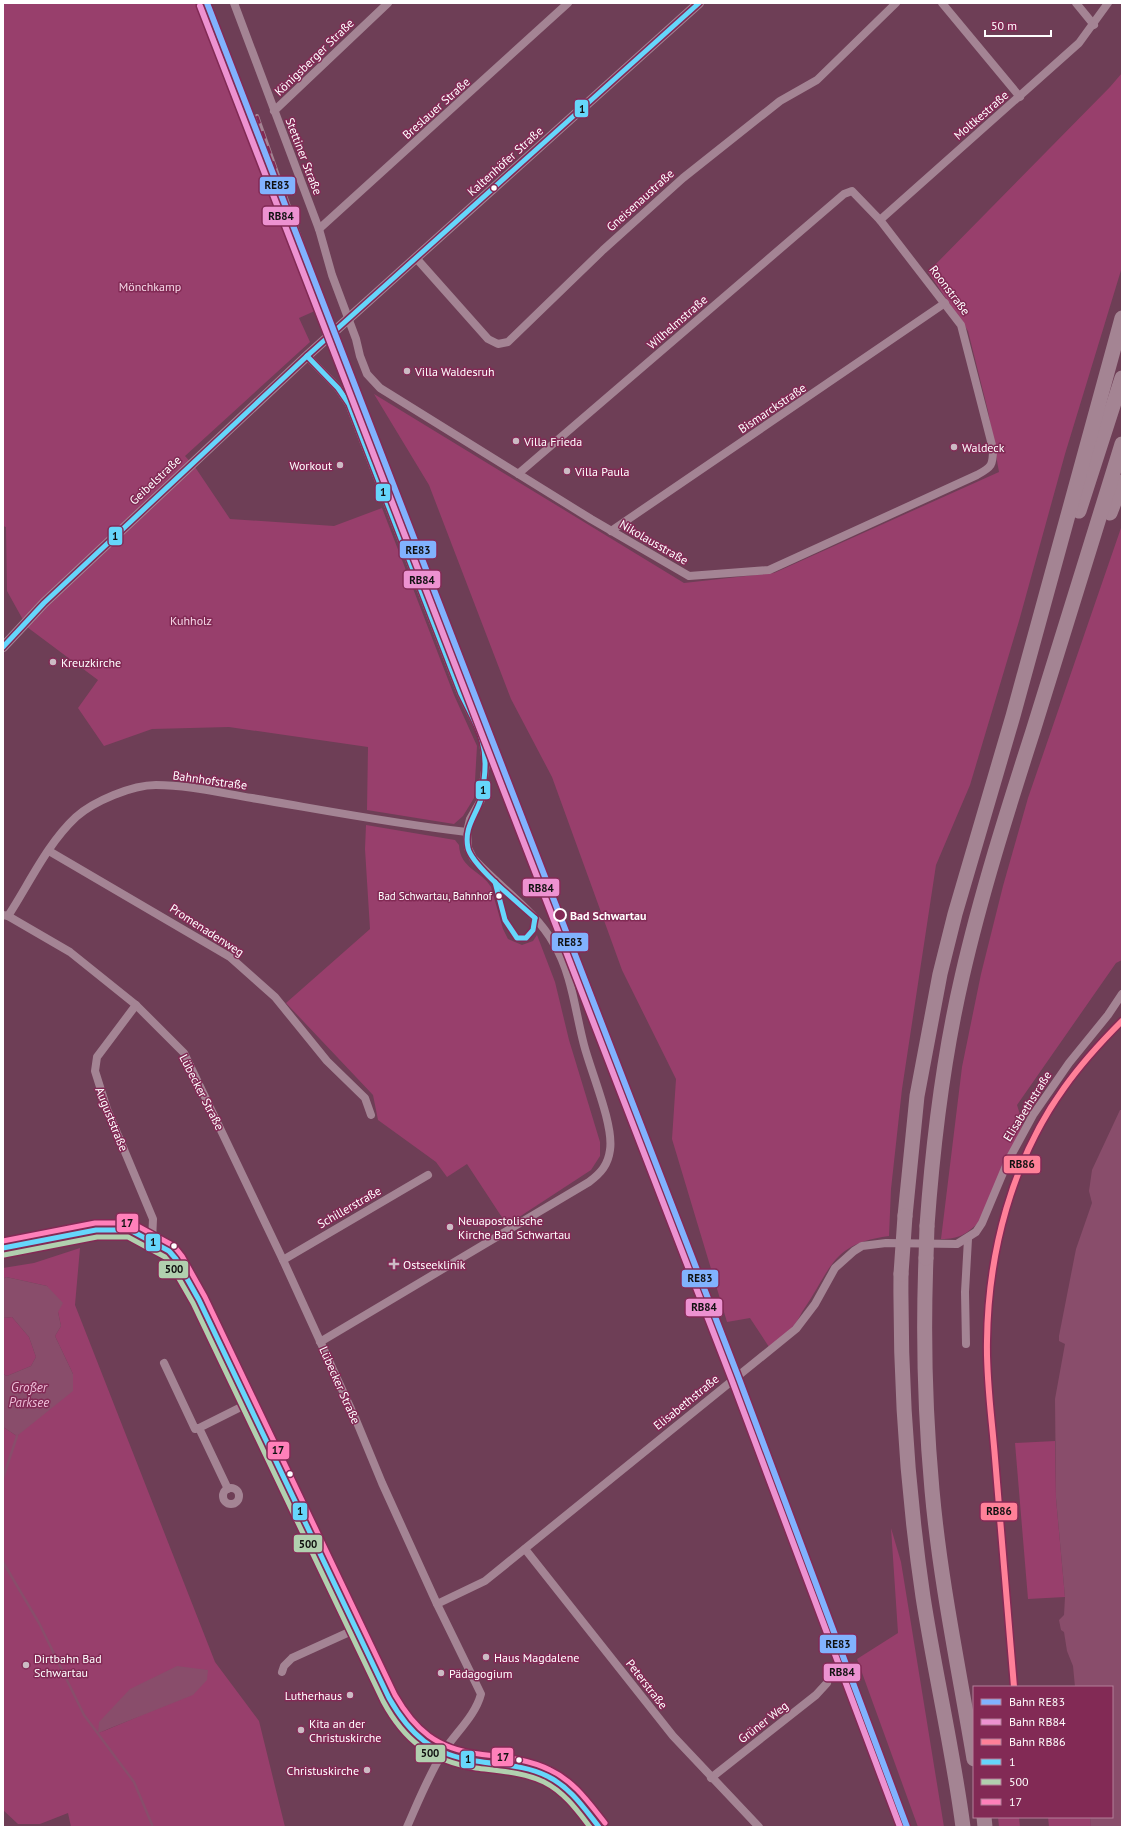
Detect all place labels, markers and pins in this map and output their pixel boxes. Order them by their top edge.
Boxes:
unlabelled marker [489,183,499,193]
place label: Villa Waldesruh [414,364,495,379]
marker: Villa Waldesruh [402,366,412,376]
place label: Villa Frieda [523,434,582,449]
marker: Villa Frieda [511,436,521,446]
place label: Waldeck [962,440,1005,455]
marker: Waldeck [949,442,959,452]
place label: Workout [289,458,332,473]
marker: Workout [335,460,345,470]
place label: Villa Paula [574,464,629,479]
marker: Villa Paula [562,466,572,476]
place label: Kreuzkirche [61,655,121,670]
marker: Kreuzkirche [48,657,58,667]
place label: Bad Schwartau, Bahnhof [378,889,492,903]
marker: Bad Schwartau, Bahnhof [494,891,504,901]
marker: Bad Schwartau [553,908,567,922]
place label: Bad Schwartau [570,908,646,923]
place label: Neuapostolische Kirche Bad Schwartau [458,1213,571,1242]
marker: Neuapostolische Kirche Bad Schwartau [445,1222,455,1232]
unlabelled marker [169,1241,179,1251]
place label: Ostseeklinik [403,1257,466,1272]
marker: Ostseeklinik [388,1258,400,1270]
unlabelled marker [285,1469,295,1479]
place label: Haus Magdalene [494,1650,579,1665]
place label: Dirtbahn Bad Schwartau [34,1651,102,1680]
marker: Haus Magdalene [481,1652,491,1662]
marker: Dirtbahn Bad Schwartau [21,1660,31,1670]
place label: Pädagogium [449,1666,512,1681]
marker: Pädagogium [436,1668,446,1678]
place label: Lutherhaus [285,1688,342,1703]
marker: Lutherhaus [345,1690,355,1700]
place label: Kita an der Christuskirche [309,1716,381,1745]
marker: Kita an der Christuskirche [296,1725,306,1735]
unlabelled marker [514,1755,524,1765]
place label: Christuskirche [287,1763,359,1778]
marker: Christuskirche [362,1765,372,1775]

